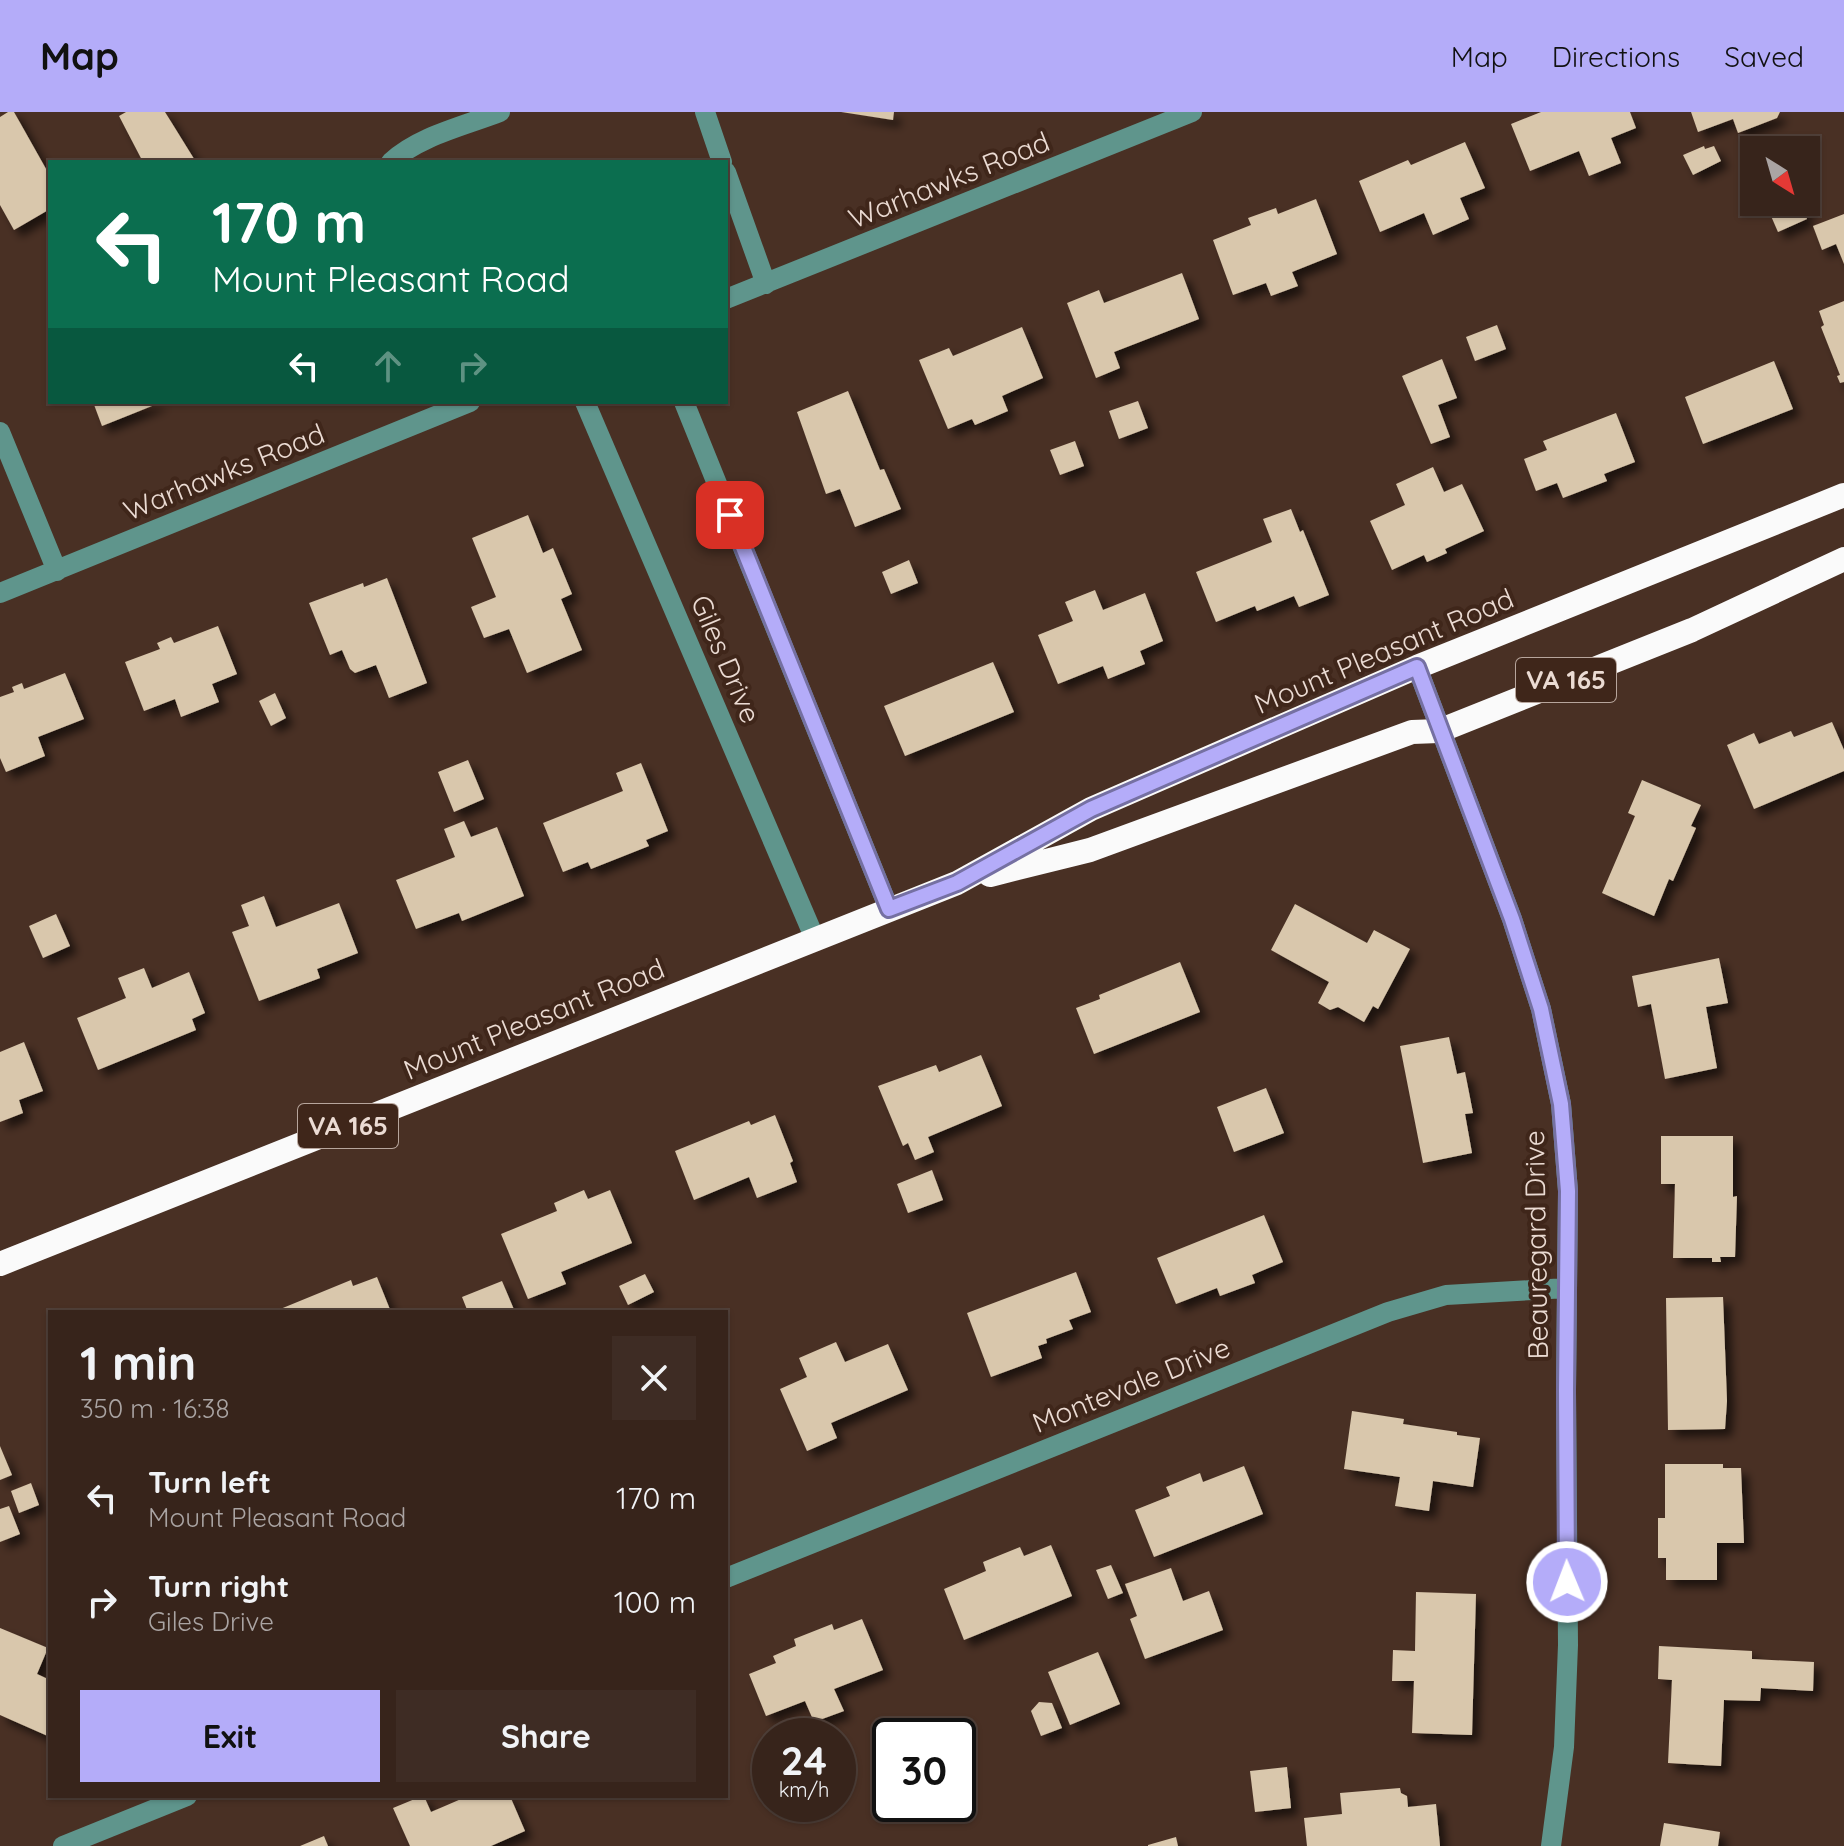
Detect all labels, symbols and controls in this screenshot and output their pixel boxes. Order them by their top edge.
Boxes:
text: Map [40,32,119,80]
text: Map [1451,39,1508,74]
text: Directions [1552,39,1680,74]
text: Saved [1724,39,1804,74]
street label: Warhawks Road [843,123,1054,236]
north arrow [1740,136,1820,216]
map controls [1740,136,1820,216]
text: 170 m [212,187,366,257]
icon: left [80,192,184,296]
text: Mount Pleasant Road [212,256,570,301]
icon: left [282,344,326,388]
icon: ahead [366,344,410,388]
icon: right [450,344,494,388]
street label: Warhawks Road [118,415,329,528]
pin [696,481,764,549]
icon: arrive [708,493,752,537]
street label: Mount Pleasant Road [1249,580,1519,721]
street label: Giles Drive [684,590,769,728]
road number: VA 165 [1516,658,1616,702]
street label: Mount Pleasant Road [398,950,669,1087]
road number: VA 165 [298,1104,398,1148]
street label: Beauregard Drive [1516,1130,1555,1360]
street label: Montevale Drive [1027,1329,1235,1440]
text: 1 min [80,1332,196,1392]
button: close [612,1336,696,1420]
text: 350 m · 16:38 [80,1392,229,1425]
text: Turn left [148,1463,271,1501]
icon: left [80,1476,124,1520]
text: 170 m [616,1479,696,1517]
text: Mount Pleasant Road [148,1501,406,1534]
position arrow [1525,1540,1609,1624]
text: Turn right [148,1567,289,1605]
icon: right [80,1580,124,1624]
text: 100 m [614,1583,696,1621]
text: Giles Drive [148,1605,274,1638]
button: Exit [80,1690,380,1782]
button: Share [396,1690,696,1782]
speed limit sign: 30 [872,1718,976,1822]
text: 24 [781,1735,827,1785]
text: km/h [779,1777,829,1802]

